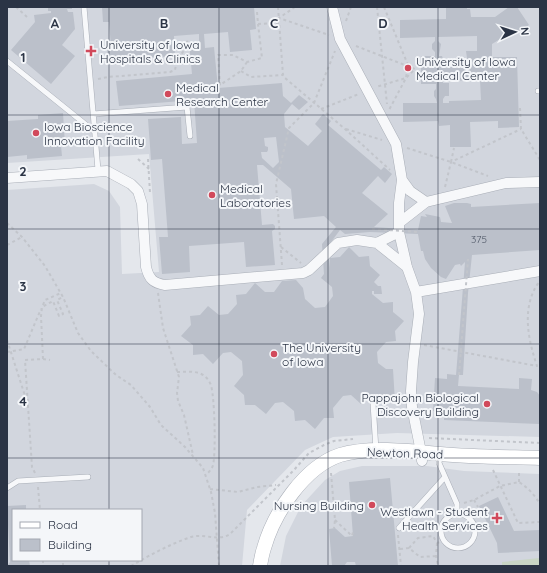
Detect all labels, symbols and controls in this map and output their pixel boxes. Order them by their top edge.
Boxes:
north arrow [495,12,535,52]
text: A [51,15,60,31]
text: B [160,15,168,31]
text: C [270,15,278,31]
text: D [378,15,388,31]
text: N [518,27,532,36]
place label: University of Iowa Hospitals & Clinics [100,37,201,66]
marker: University of Iowa Hospitals & Clinics [85,45,97,57]
text: 1 [20,49,26,65]
place label: University of Iowa Medical Center [416,54,516,83]
marker: University of Iowa Medical Center [403,63,413,73]
place label: Medical Research Center [176,80,268,109]
marker: Medical Research Center [163,89,173,99]
place label: Iowa Bioscience Innovation Facility [44,119,145,148]
marker: Iowa Bioscience Innovation Facility [31,128,41,138]
text: 2 [19,163,27,179]
place label: Medical Laboratories [220,181,291,210]
marker: Medical Laboratories [207,190,217,200]
house number: 375 [471,233,487,246]
text: 3 [20,278,27,294]
place label: The University of Iowa [282,340,361,369]
marker: The University of Iowa [269,349,279,359]
place label: Pappajohn Biological Discovery Building [361,390,479,419]
text: 4 [19,393,27,409]
marker: Pappajohn Biological Discovery Building [482,399,492,409]
street label: Newton Road [367,444,443,462]
place label: Nursing Building [274,498,364,513]
marker: Nursing Building [367,500,377,510]
place label: Westlawn - Student Health Services [380,504,488,533]
legend [12,509,142,561]
marker: Westlawn - Student Health Services [491,512,503,524]
text: Road [48,517,78,532]
text: Building [48,537,92,552]

